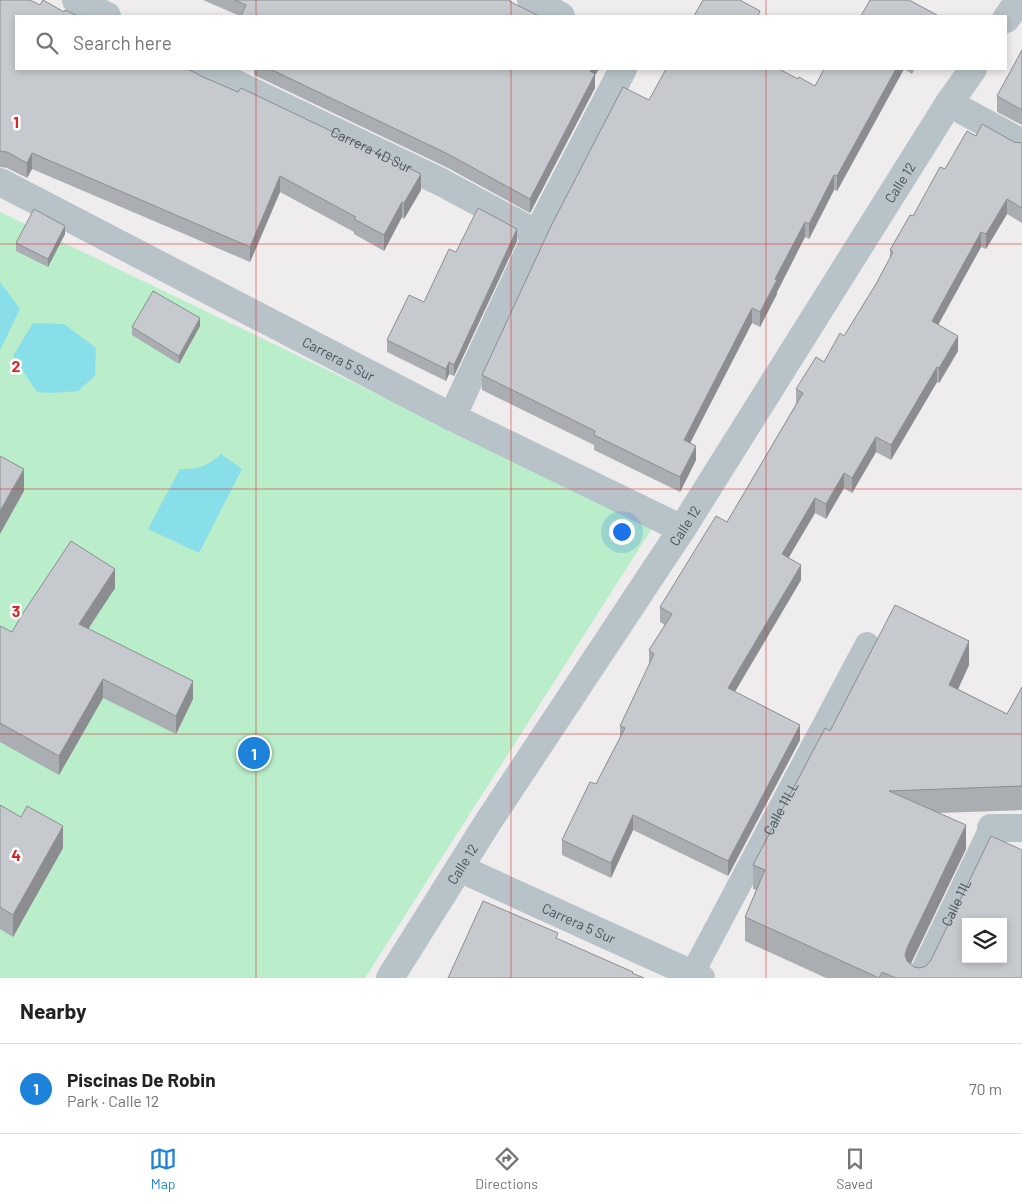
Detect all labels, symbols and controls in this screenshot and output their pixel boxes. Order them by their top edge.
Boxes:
search box [15,15,1007,70]
icon: search [33,29,61,57]
text: Search here [73,31,172,54]
text: 1 [13,112,19,131]
street label: Carrera 4D Sur [328,122,415,176]
street label: Calle 12 [880,159,918,206]
street label: Carrera 5 Sur [300,332,378,384]
text: 2 [12,356,21,375]
street label: Calle 12 [665,502,703,549]
your location [609,519,635,545]
text: 3 [12,601,20,620]
pin: 1 [238,734,270,772]
street label: Calle 11LL [759,778,801,838]
street label: Calle 12 [443,840,481,887]
text: 4 [11,845,21,864]
street label: Calle 11L [937,876,974,929]
street label: Carrera 5 Sur [540,899,619,947]
map controls [962,918,1007,963]
button: layers [962,918,1007,963]
text: Nearby [20,998,86,1023]
text: Piscinas De Robin [67,1068,216,1091]
text: 1 [33,1079,39,1098]
text: 70 m [969,1079,1002,1098]
text: Park · Calle 12 [67,1091,159,1110]
tab: Map [149,1145,177,1192]
tab: Directions [475,1145,538,1192]
tab: Saved [836,1145,873,1192]

